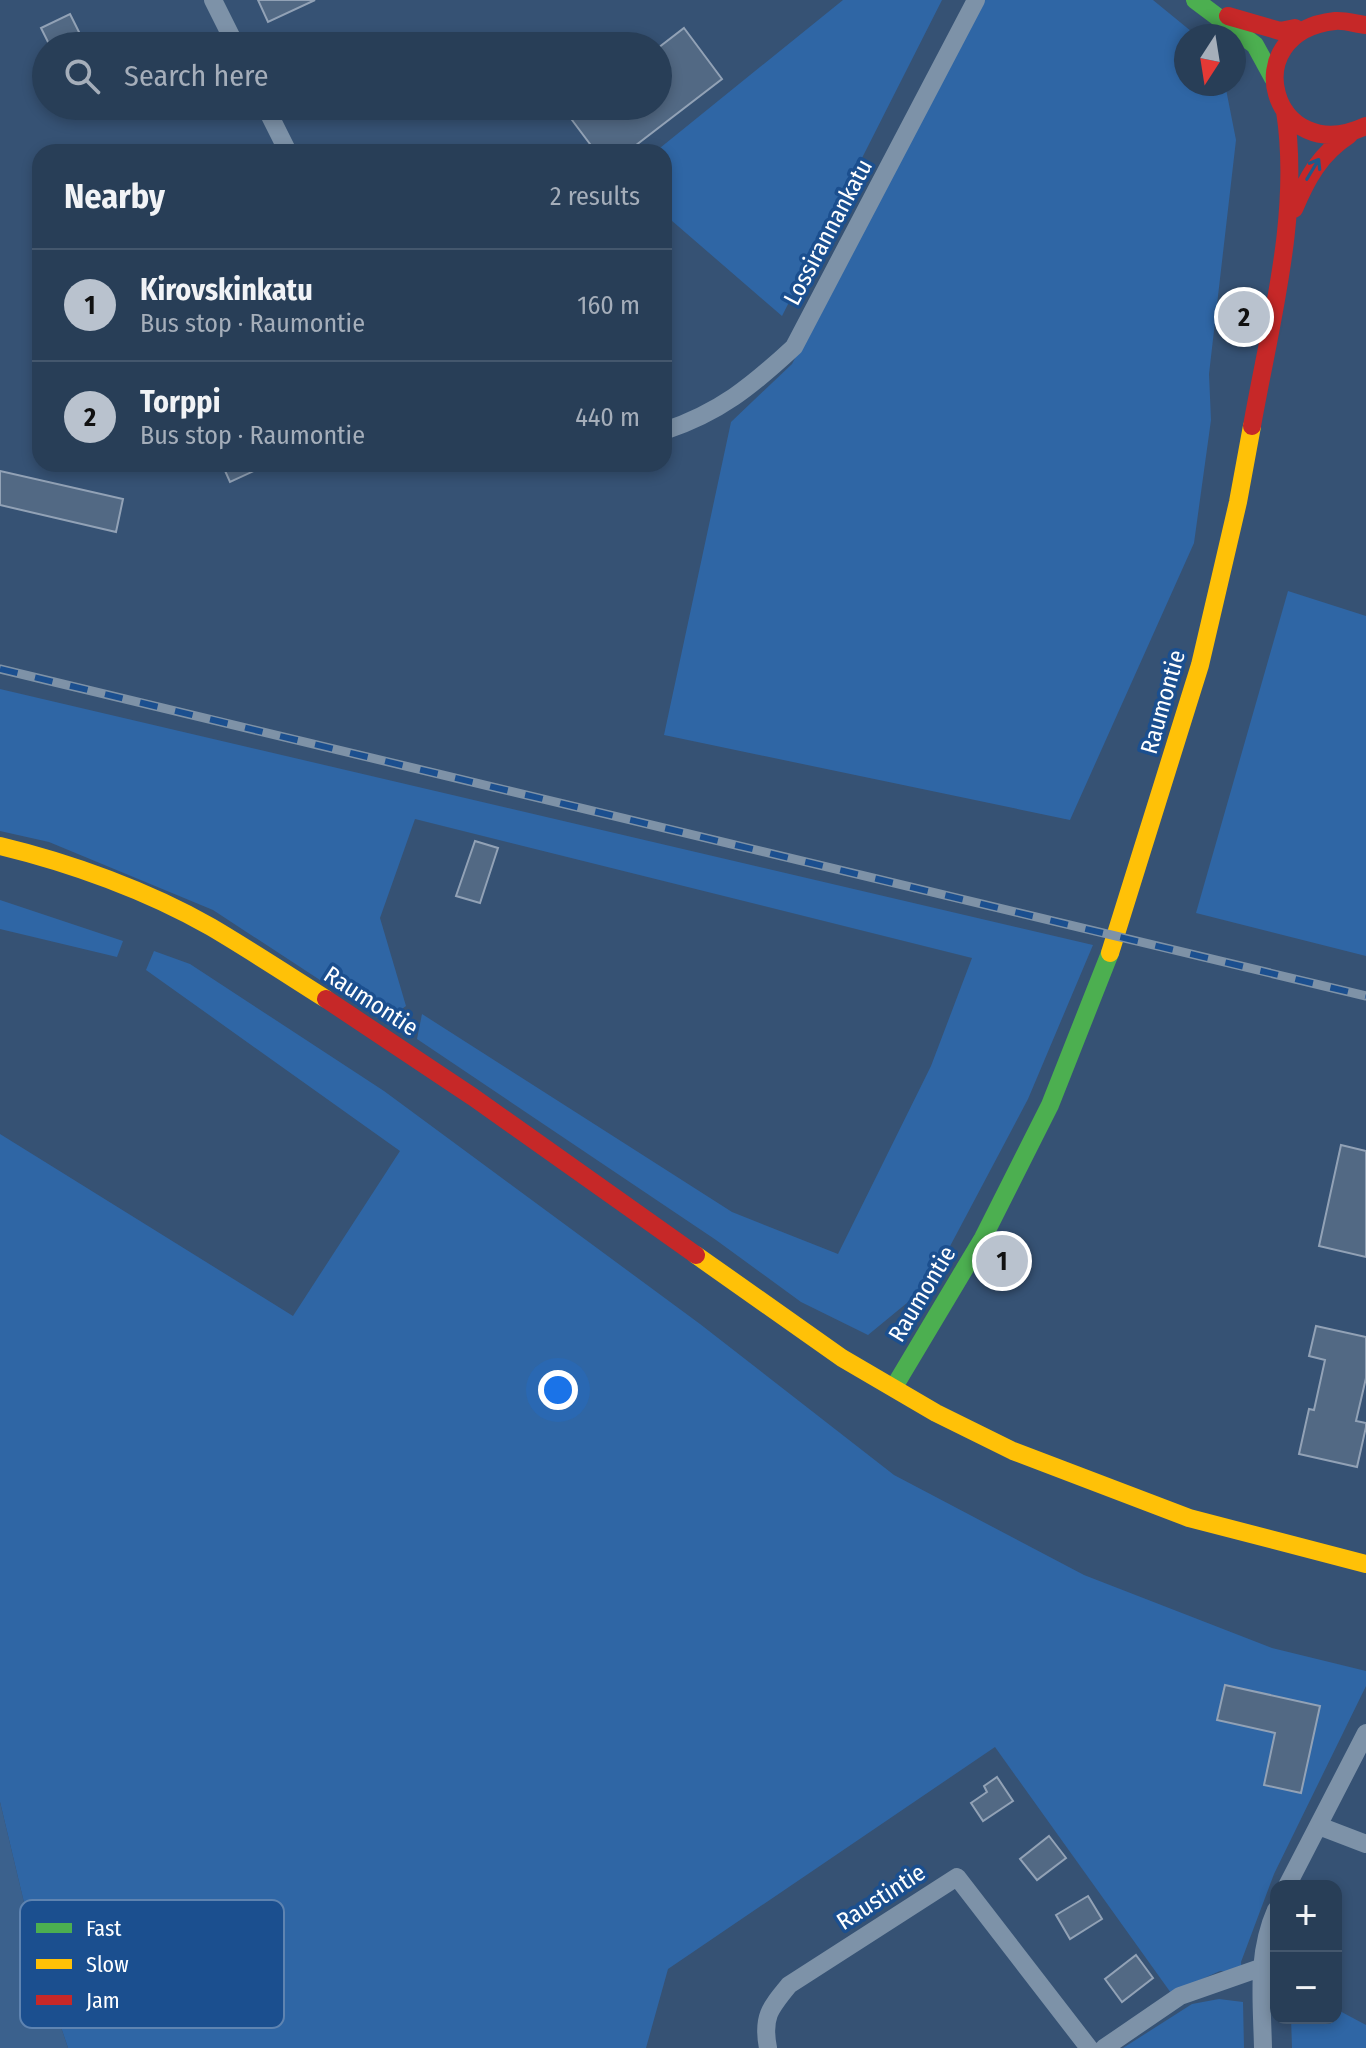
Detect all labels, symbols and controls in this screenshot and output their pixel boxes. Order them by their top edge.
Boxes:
north arrow [1174,24,1246,96]
search box [32,32,672,120]
icon: search [60,54,104,98]
text: Search here [124,58,269,94]
street label: Lossirannankatu [778,154,878,310]
one-way arrow [1305,158,1321,181]
text: Nearby [64,176,165,217]
text: 2 results [550,181,640,212]
text: Kirovskinkatu [140,272,313,308]
pin: 2 [1218,287,1270,347]
text: 1 [85,290,96,321]
text: 160 m [577,290,640,321]
text: Bus stop · Raumontie [140,308,365,339]
text: Torppi [140,384,220,420]
text: 2 [84,402,96,433]
text: 440 m [575,402,640,433]
text: Bus stop · Raumontie [140,420,365,451]
street label: Raumontie [1135,647,1191,757]
street label: Raumontie [319,960,423,1042]
pin: 1 [976,1231,1028,1291]
street label: Raumontie [883,1241,961,1347]
your location [538,1370,578,1410]
street label: Raustintie [832,1858,930,1936]
map controls [1270,1880,1342,2024]
button: + [1270,1880,1342,1952]
legend [20,1900,284,2028]
text: Fast [86,1915,122,1942]
text: Slow [86,1951,129,1978]
button: − [1270,1952,1342,2024]
text: Jam [86,1987,120,2014]

